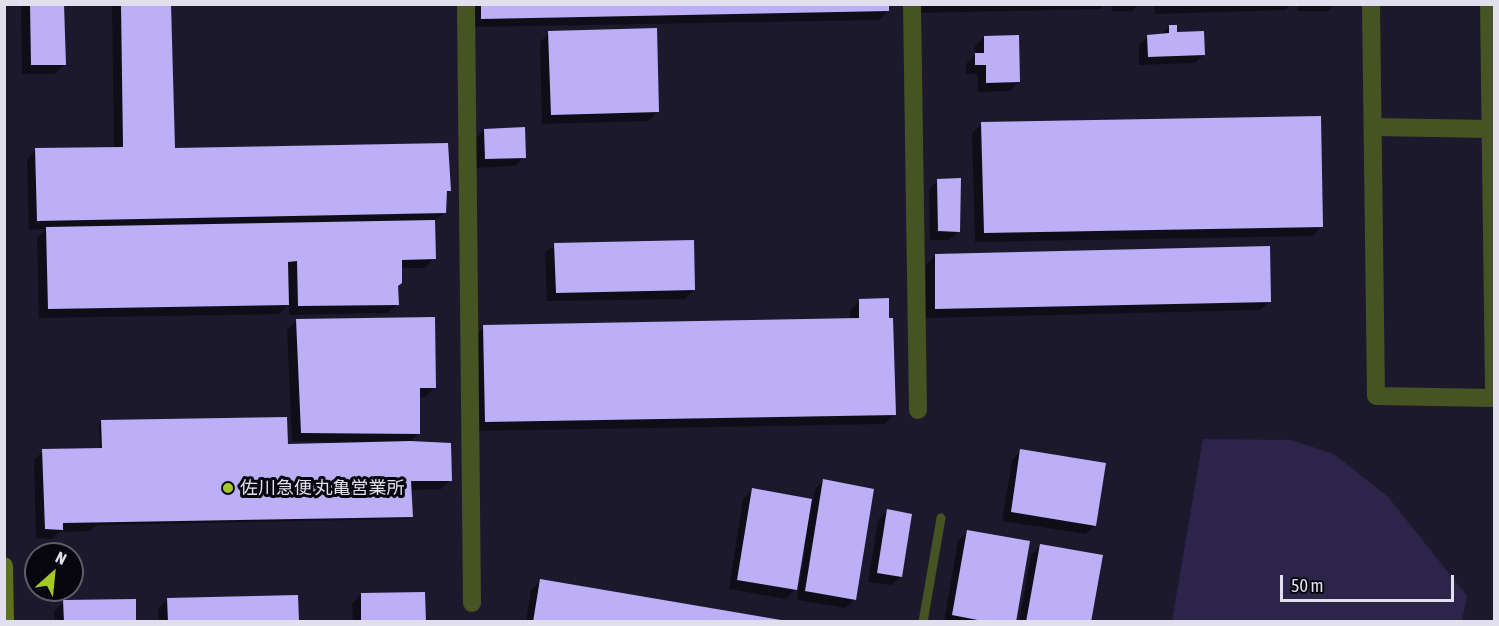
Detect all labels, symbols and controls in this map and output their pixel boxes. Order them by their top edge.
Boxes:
place label: 佐川急便 丸亀営業所 [240,477,404,499]
marker: 佐川急便 丸亀営業所 [221,481,235,495]
north arrow [24,542,84,602]
text: N [53,548,70,568]
scale bar [1283,563,1457,601]
text: 50 m [1291,575,1323,596]

